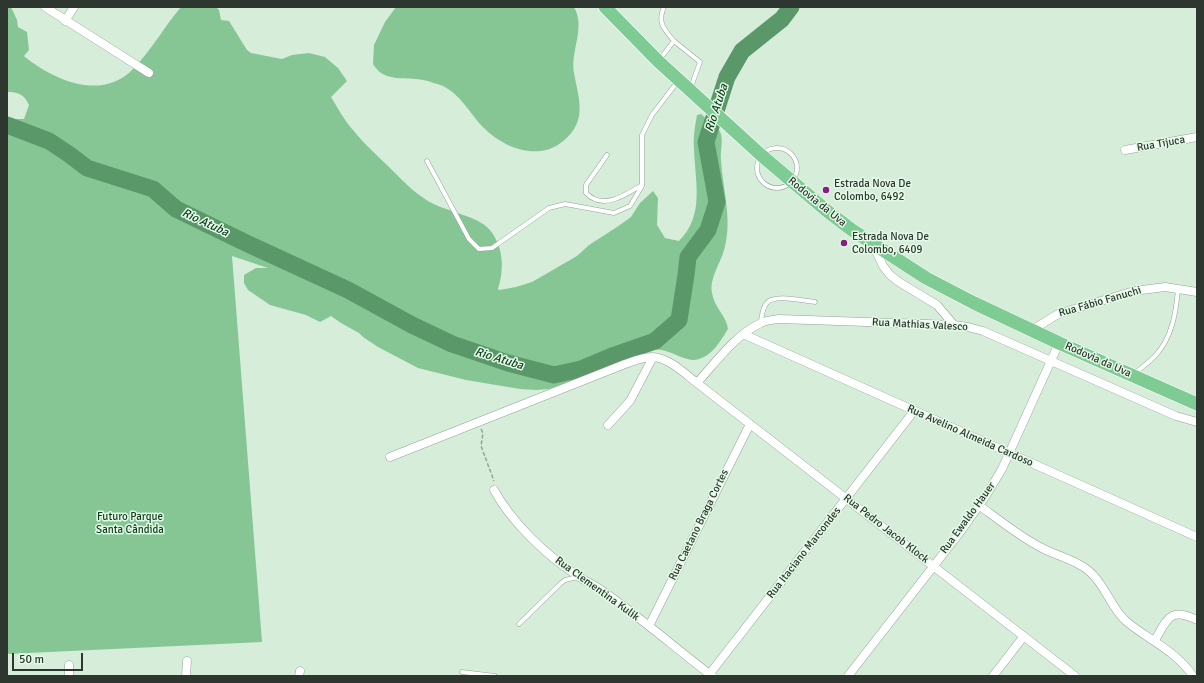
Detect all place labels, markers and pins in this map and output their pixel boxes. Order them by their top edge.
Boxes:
place label: Estrada Nova De Colombo, 6492 [834,177,911,203]
marker: Estrada Nova De Colombo, 6492 [821,185,831,195]
place label: Estrada Nova De Colombo, 6409 [852,230,929,256]
marker: Estrada Nova De Colombo, 6409 [839,238,849,248]

